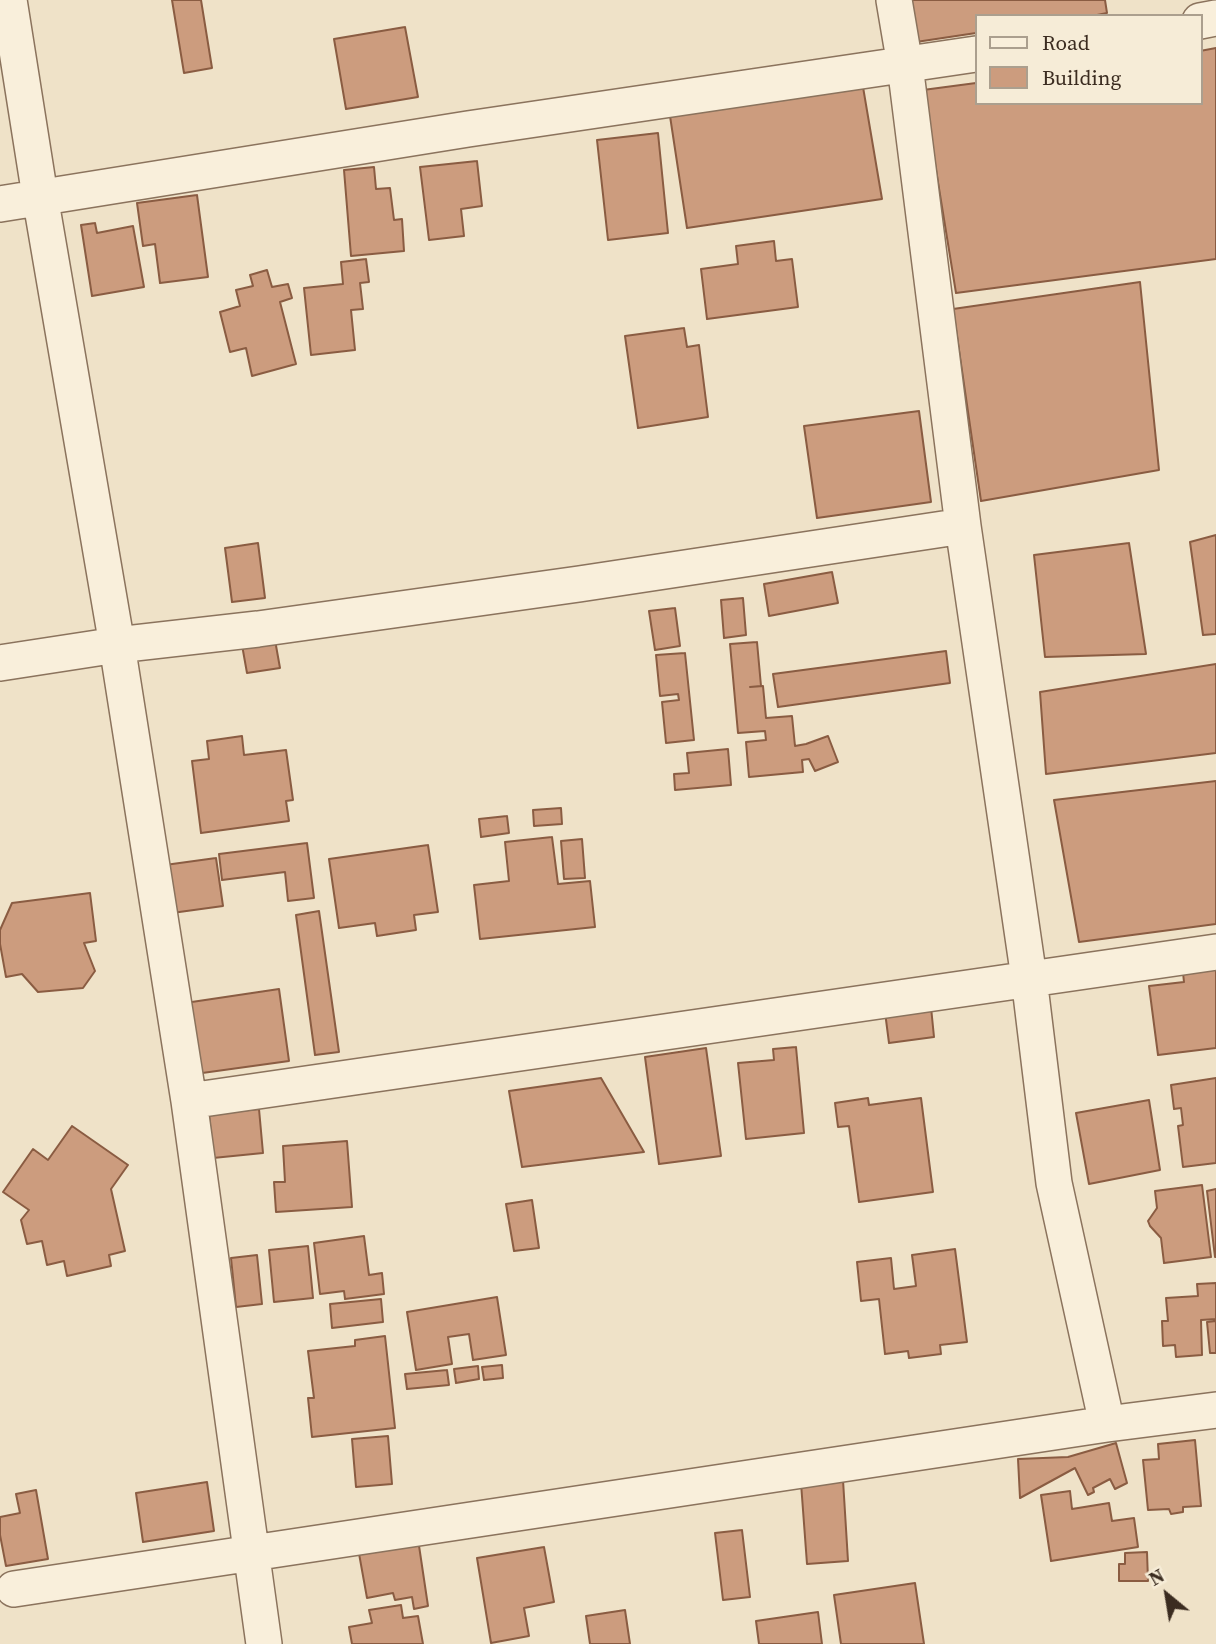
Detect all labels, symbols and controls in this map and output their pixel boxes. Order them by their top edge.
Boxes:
legend [974,14,1202,105]
text: Road [1042,28,1090,57]
text: Building [1042,63,1121,92]
north arrow [1132,1560,1202,1630]
text: N [1144,1562,1169,1592]

